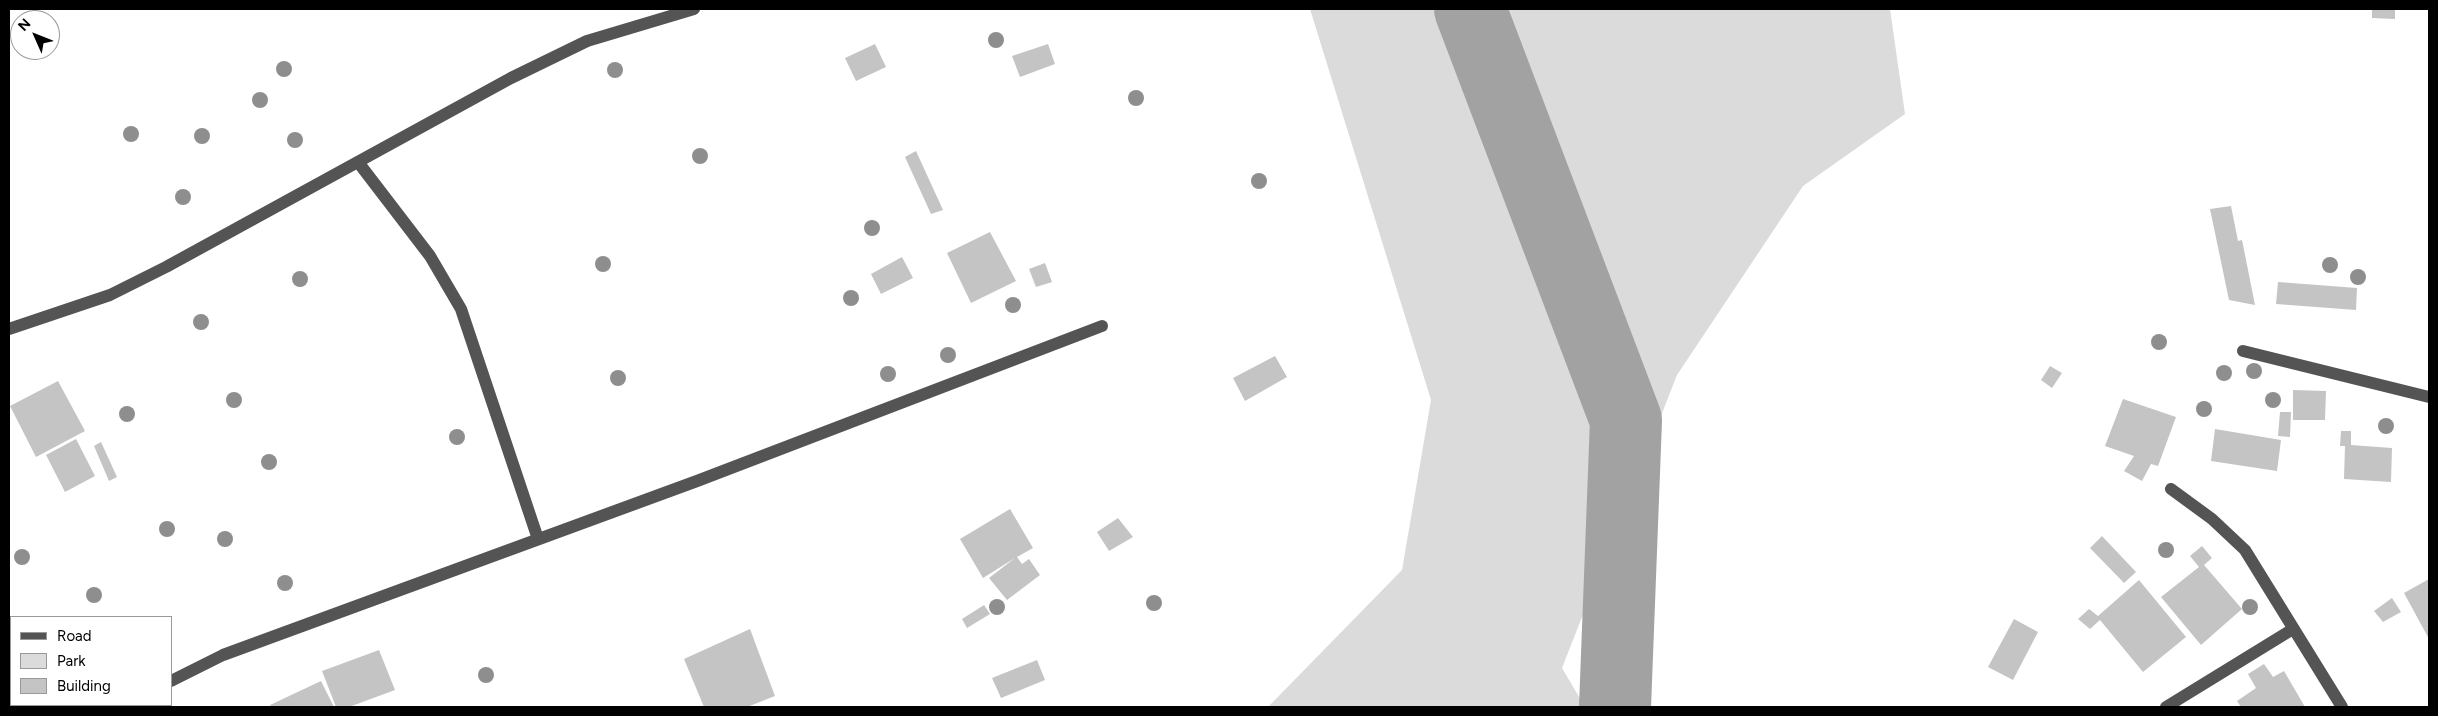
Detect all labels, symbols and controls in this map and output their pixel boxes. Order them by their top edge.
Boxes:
north arrow [10,10,60,60]
text: N [15,15,34,35]
legend [10,616,172,706]
text: Road [57,627,92,645]
text: Park [57,652,86,670]
text: Building [57,677,111,695]

